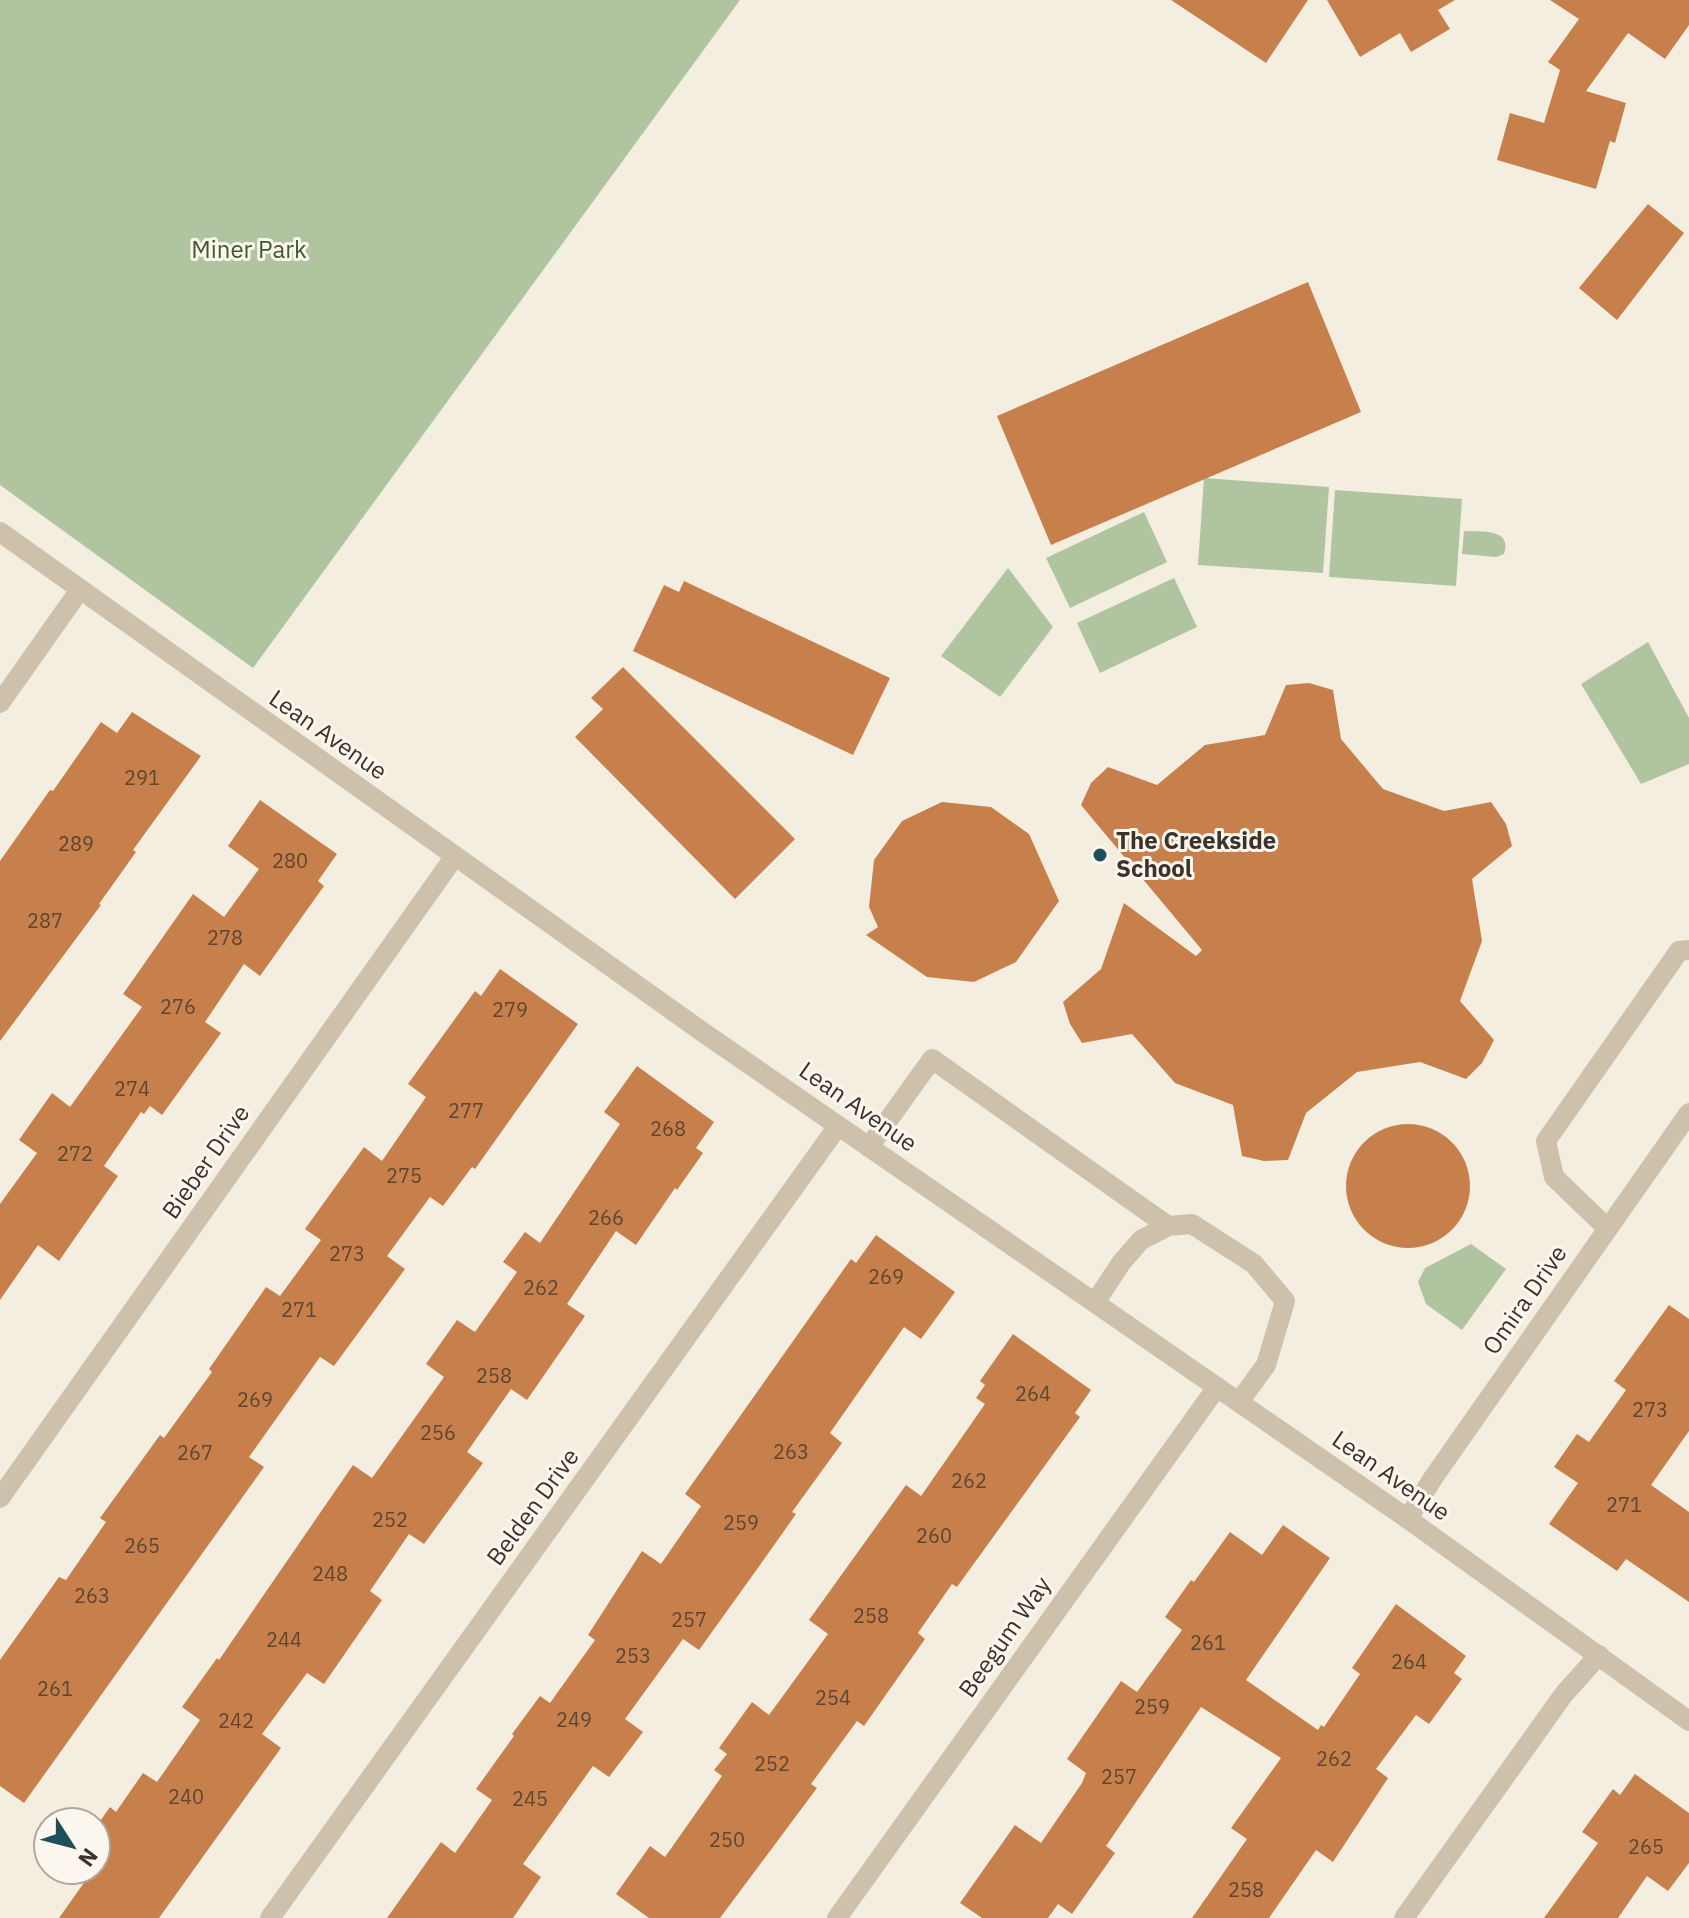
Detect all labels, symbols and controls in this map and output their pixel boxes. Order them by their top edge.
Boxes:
park label: Miner Park [191,233,307,265]
street label: Lean Avenue [263,682,394,787]
house number: 291 [124,764,160,791]
place label: The Creekside School [1116,824,1276,884]
house number: 289 [58,830,94,857]
marker: The Creekside School [1091,846,1109,864]
house number: 280 [272,847,308,874]
house number: 287 [27,907,63,934]
house number: 278 [207,924,243,951]
house number: 276 [160,993,196,1020]
house number: 279 [492,996,528,1023]
street label: Lean Avenue [793,1054,924,1159]
house number: 274 [114,1075,150,1102]
house number: 277 [448,1097,484,1124]
street label: Bieber Drive [154,1098,256,1225]
house number: 268 [650,1115,686,1142]
house number: 272 [57,1140,93,1167]
house number: 275 [386,1162,422,1189]
house number: 266 [588,1204,624,1231]
street label: Omira Drive [1475,1238,1574,1361]
house number: 273 [329,1240,365,1267]
house number: 269 [868,1263,904,1290]
house number: 262 [523,1274,559,1301]
house number: 271 [281,1296,317,1323]
house number: 258 [476,1362,512,1389]
house number: 264 [1015,1380,1051,1407]
house number: 269 [237,1386,273,1413]
house number: 273 [1632,1396,1668,1423]
house number: 256 [420,1419,456,1446]
street label: Lean Avenue [1326,1423,1457,1528]
house number: 263 [773,1438,809,1465]
house number: 267 [177,1439,213,1466]
street label: Belden Drive [479,1441,586,1571]
house number: 262 [951,1467,987,1494]
house number: 271 [1606,1491,1642,1518]
house number: 252 [372,1506,408,1533]
house number: 259 [723,1509,759,1536]
house number: 260 [916,1522,952,1549]
house number: 265 [124,1532,160,1559]
house number: 248 [312,1560,348,1587]
street label: Beegum Way [951,1570,1058,1703]
house number: 263 [74,1582,110,1609]
house number: 258 [853,1602,889,1629]
house number: 257 [671,1606,707,1633]
house number: 244 [266,1626,302,1653]
house number: 261 [1190,1629,1226,1656]
house number: 253 [615,1642,651,1669]
house number: 264 [1391,1648,1427,1675]
house number: 261 [37,1675,73,1702]
house number: 254 [815,1684,851,1711]
house number: 259 [1134,1693,1170,1720]
house number: 249 [556,1706,592,1733]
house number: 242 [218,1707,254,1734]
house number: 262 [1316,1745,1352,1772]
house number: 252 [754,1750,790,1777]
house number: 257 [1101,1763,1137,1790]
house number: 240 [168,1783,204,1810]
house number: 245 [512,1785,548,1812]
north arrow [32,1806,112,1886]
house number: 250 [709,1826,745,1853]
house number: 265 [1628,1833,1664,1860]
text: N [72,1843,105,1873]
house number: 258 [1228,1876,1264,1903]

